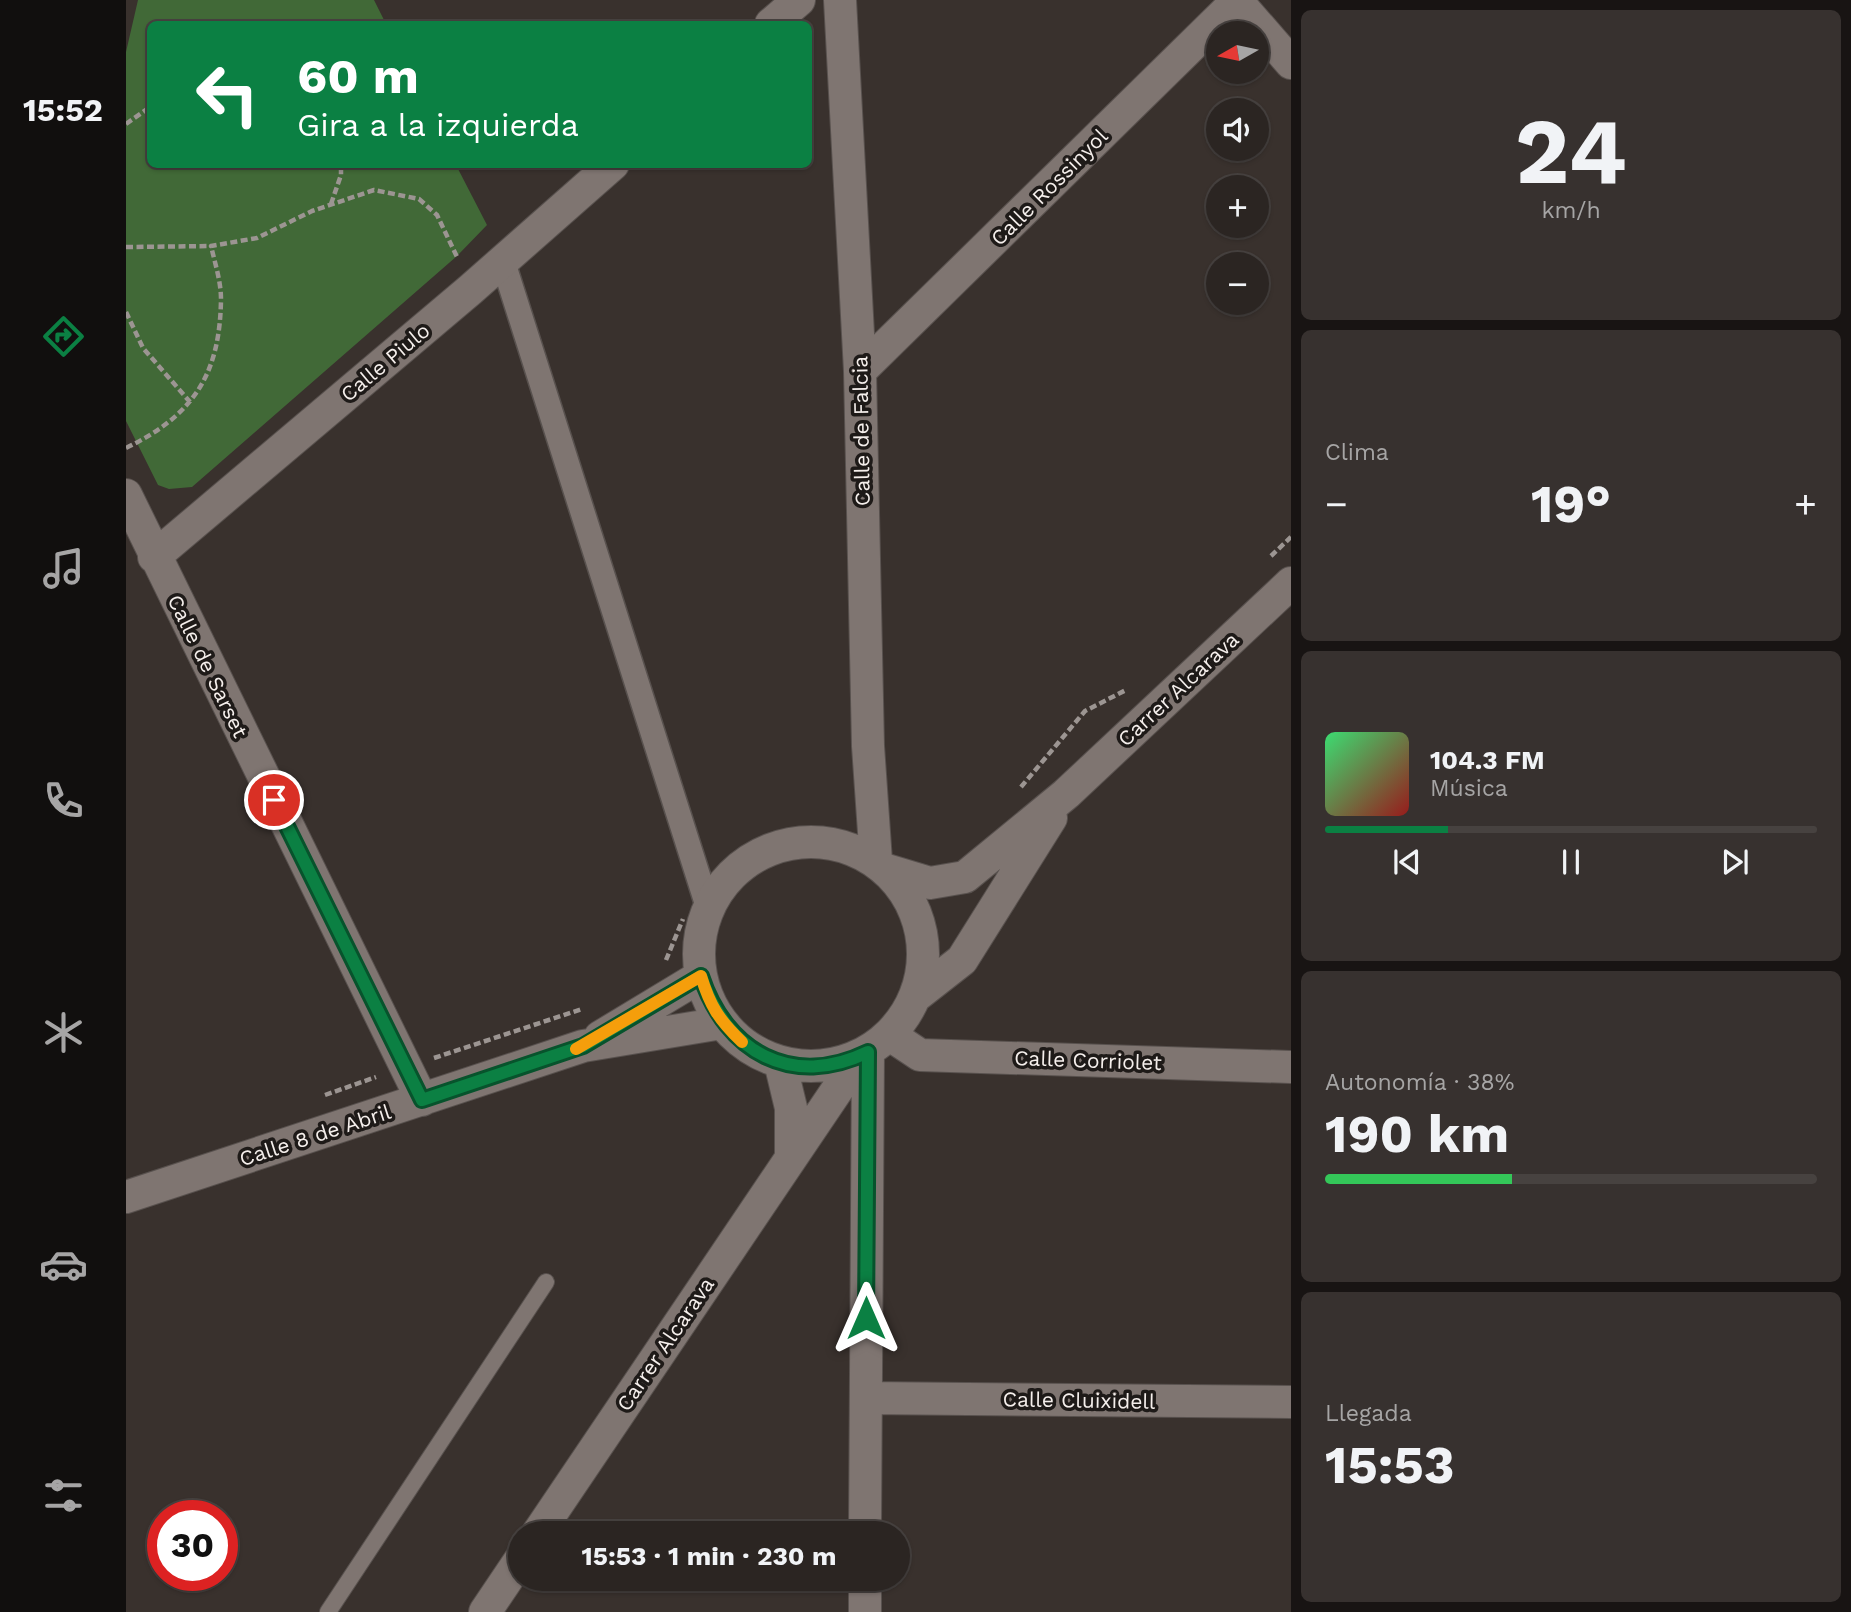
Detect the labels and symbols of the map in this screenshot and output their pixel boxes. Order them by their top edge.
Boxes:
north arrow [1206,21,1269,84]
street label: Calle Rossinyol [985,123,1113,251]
street label: Calle Piulo [335,317,435,407]
street label: Calle de Falcia [847,356,875,506]
street label: Calle de Sarset [163,590,253,742]
street label: Carrer Alcarava [1112,627,1244,751]
pin [244,770,304,830]
street label: Calle Corriolet [1014,1045,1162,1075]
street label: Calle 8 de Abril [236,1099,394,1171]
street label: Carrer Alcarava [611,1272,719,1416]
position arrow [829,1281,903,1355]
street label: Calle Cluixidell [1002,1386,1156,1414]
speed limit sign: 30 [147,1500,238,1591]

